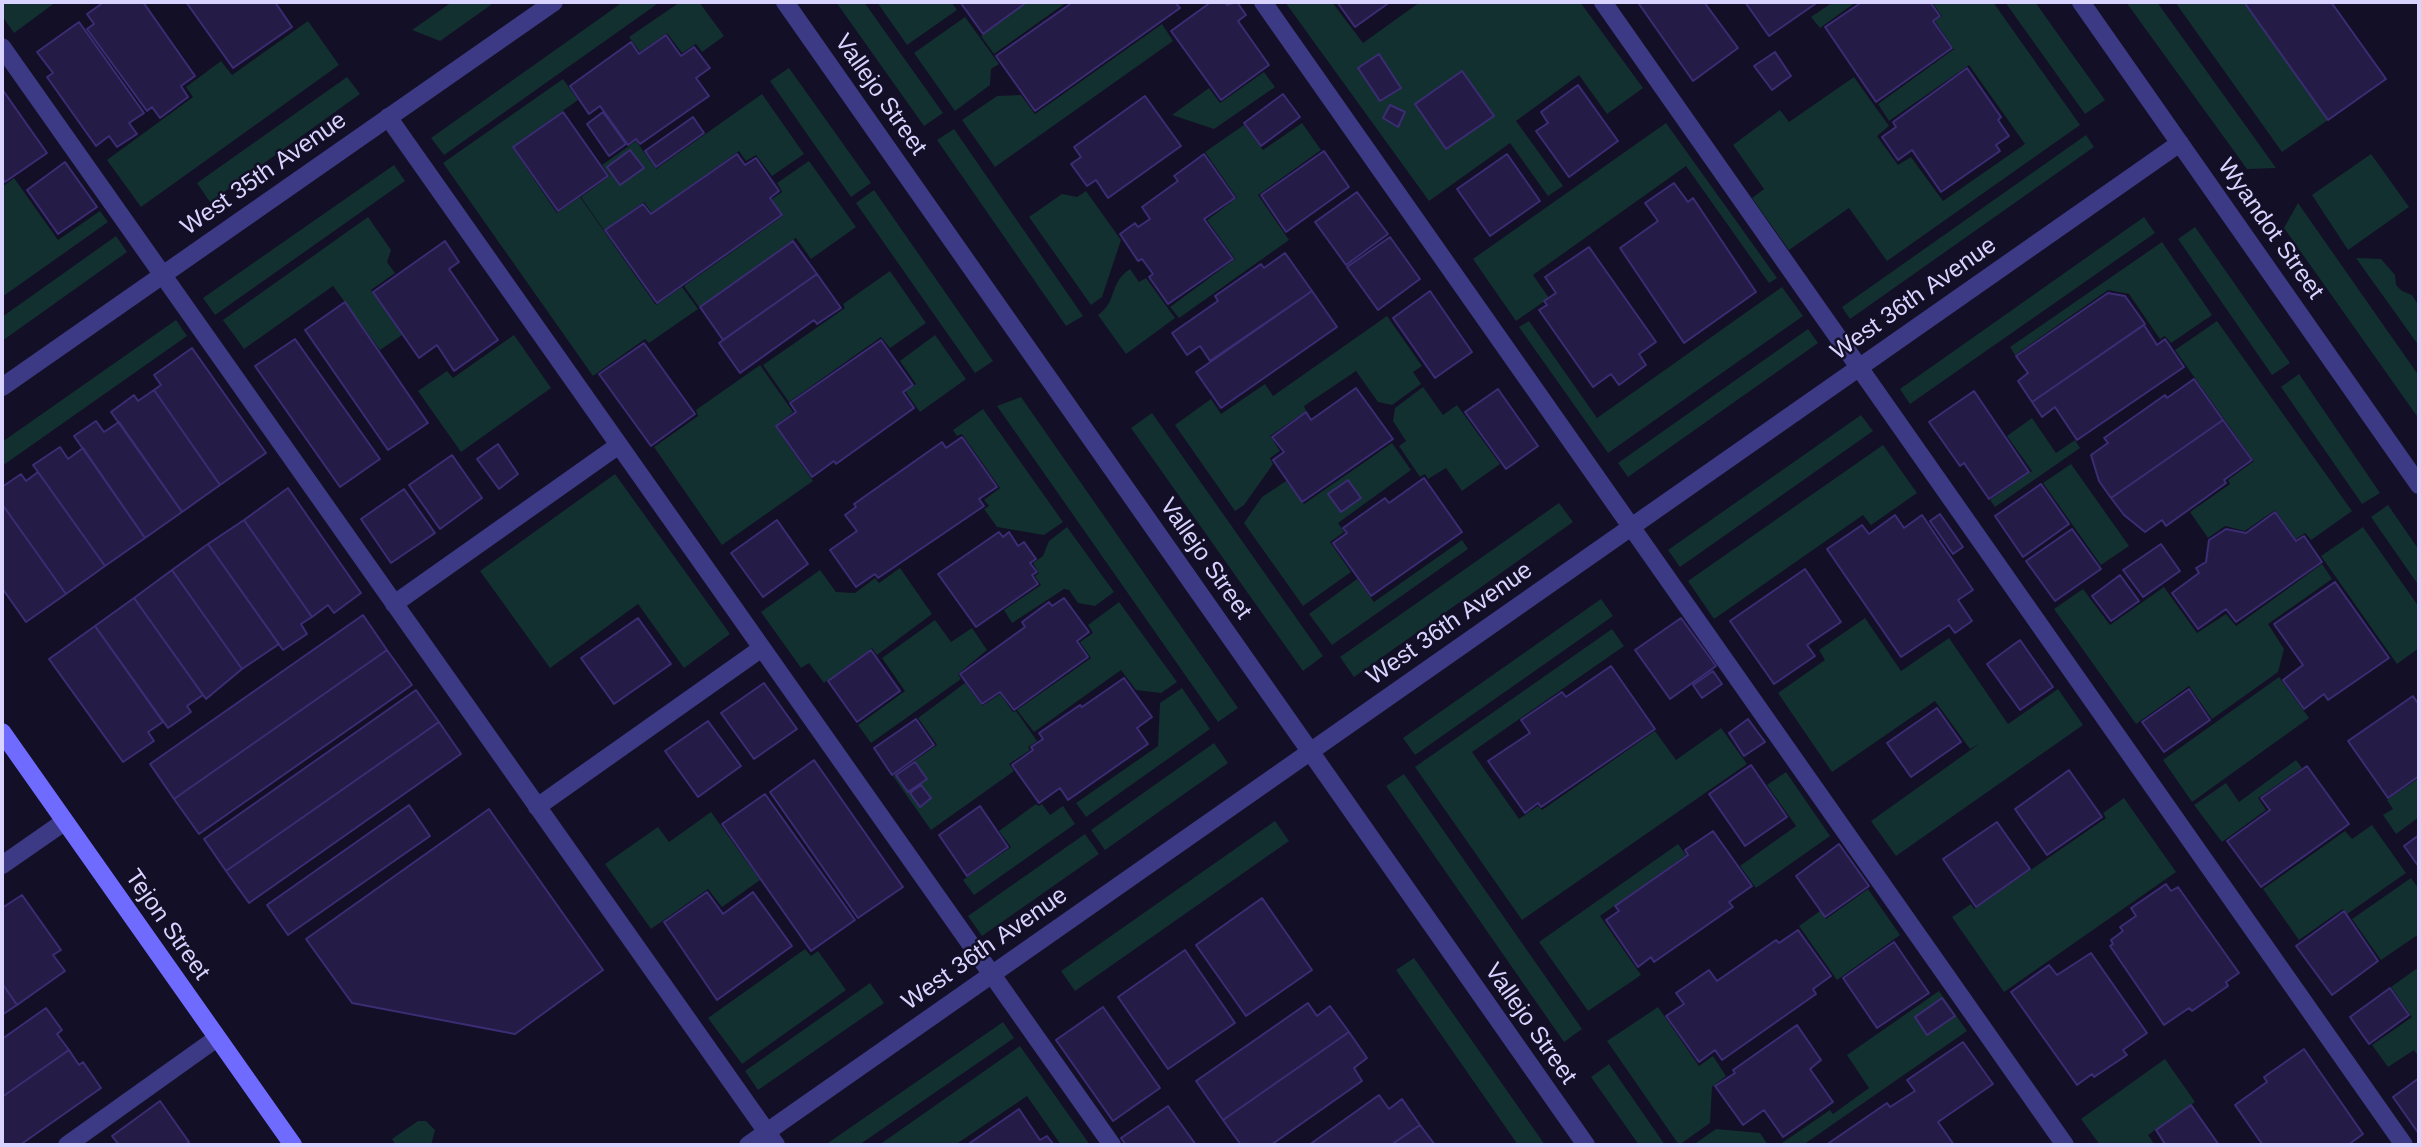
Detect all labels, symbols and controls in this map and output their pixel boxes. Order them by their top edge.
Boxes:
street label: Vallejo Street [828,29,932,161]
street label: West 35th Avenue [176,106,352,242]
street label: Wyandot Street [2211,153,2329,305]
street label: West 36th Avenue [1826,231,2002,367]
street label: Vallejo Street [1153,493,1257,625]
street label: West 36th Avenue [1362,556,1538,692]
street label: Tejon Street [118,864,216,986]
street label: West 36th Avenue [897,881,1073,1017]
street label: Vallejo Street [1478,958,1582,1090]

